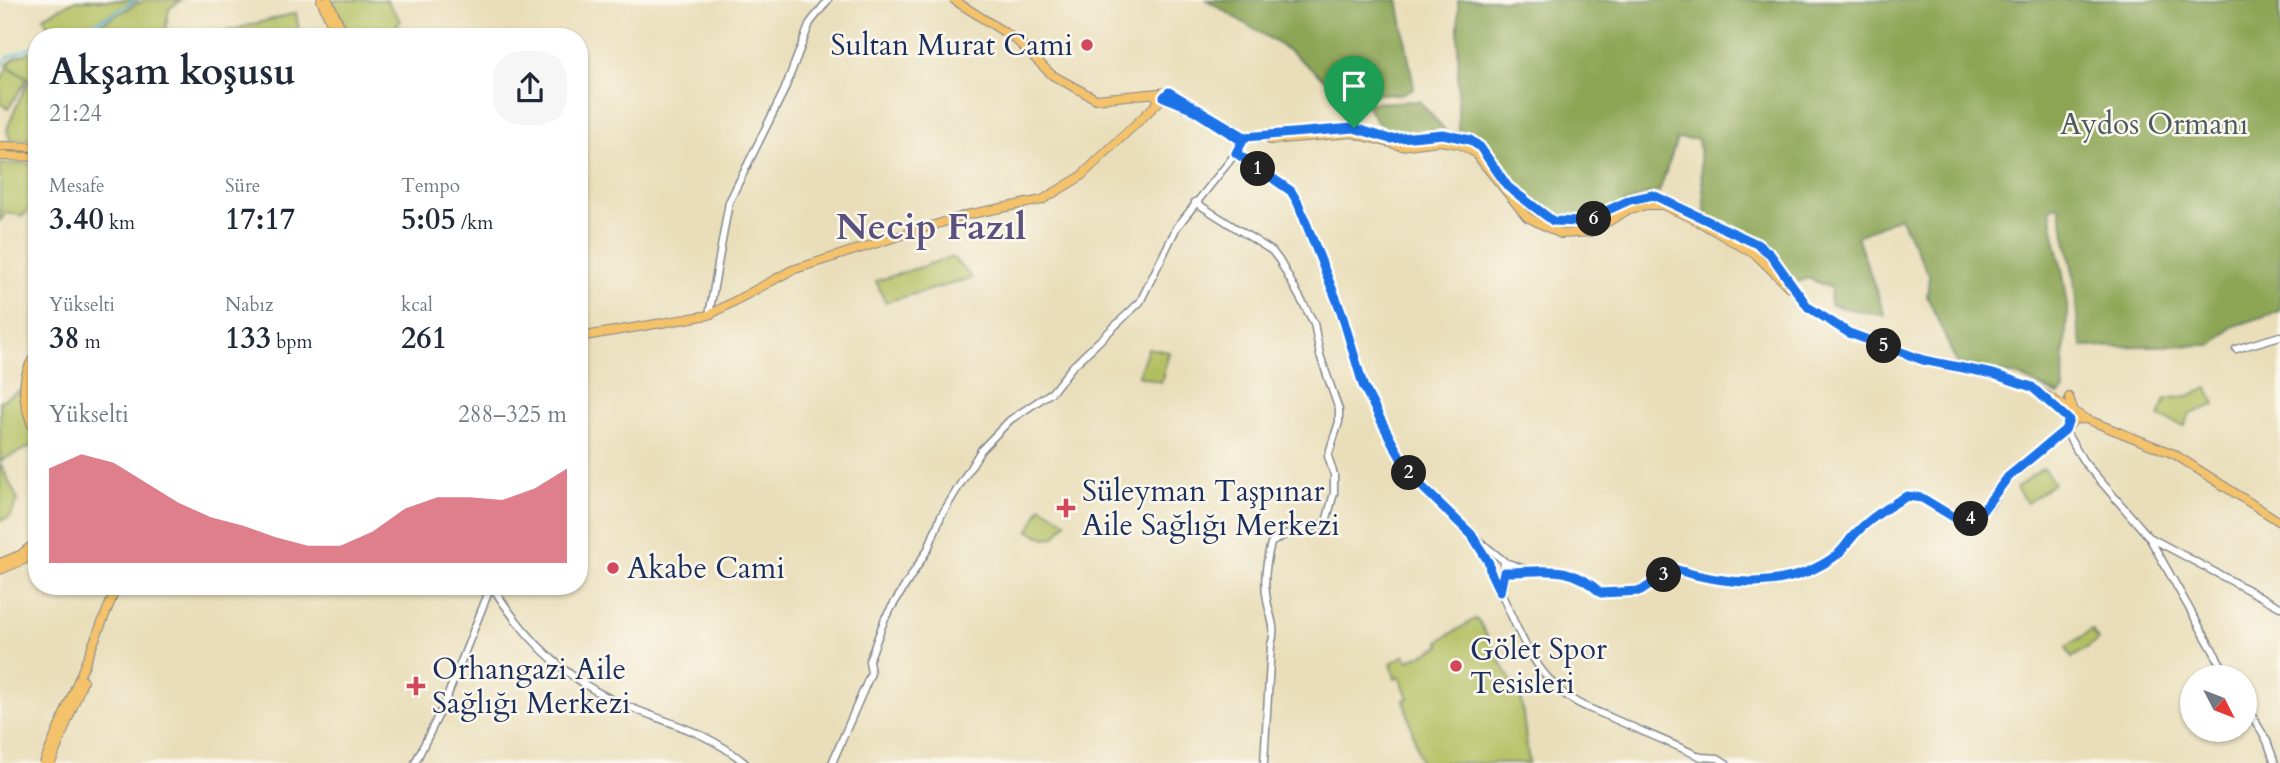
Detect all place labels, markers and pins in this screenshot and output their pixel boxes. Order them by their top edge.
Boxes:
place label: Sultan Murat Cami [830,25,1073,66]
marker: Sultan Murat Cami [1079,37,1095,53]
pin [1324,56,1384,128]
pin: 1 [1240,152,1276,186]
pin: 6 [1576,202,1612,236]
pin: 5 [1867,328,1902,364]
pin: 2 [1392,456,1426,490]
place label: Süleyman Taşpınar Aile Sağlığı Merkezi [1082,471,1340,546]
marker: Süleyman Taşpınar Aile Sağlığı Merkezi [1056,498,1076,518]
pin: 4 [1954,502,1988,536]
place label: Akabe Cami [627,548,785,589]
pin: 3 [1646,558,1682,592]
marker: Akabe Cami [605,560,621,576]
place label: Gölet Spor Tesisleri [1470,629,1607,704]
place label: Orhangazi Aile Sağlığı Merkezi [432,649,631,724]
marker: Gölet Spor Tesisleri [1448,658,1464,674]
marker: Orhangazi Aile Sağlığı Merkezi [406,676,426,696]

